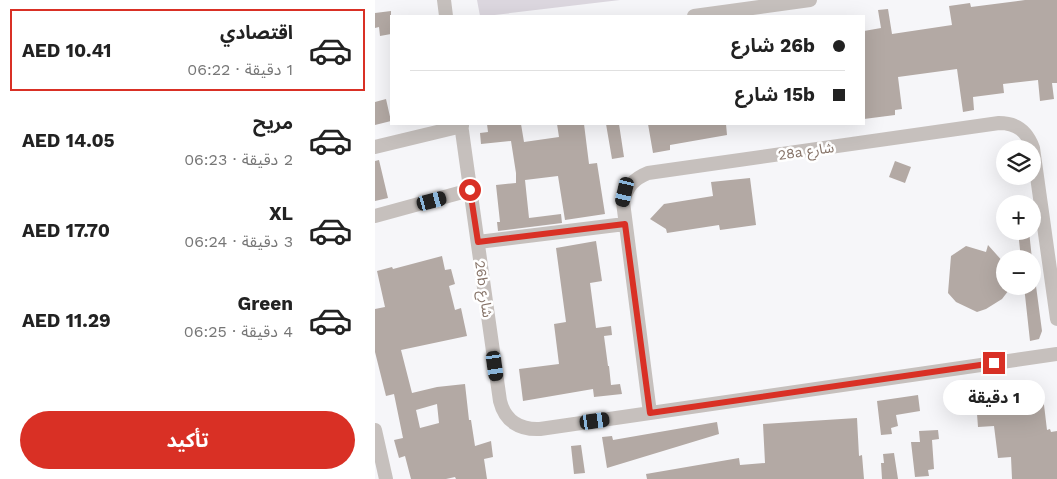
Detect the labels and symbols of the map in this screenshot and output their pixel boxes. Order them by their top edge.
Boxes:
street label: 28a شارع [777,139,836,166]
car [614,176,635,208]
route start [459,179,481,201]
car [415,190,448,212]
street label: 26b شارع [469,259,496,319]
car [485,350,504,382]
route end [983,352,1005,374]
callout: 1 دقيقة [943,380,1045,416]
car [579,411,610,431]

